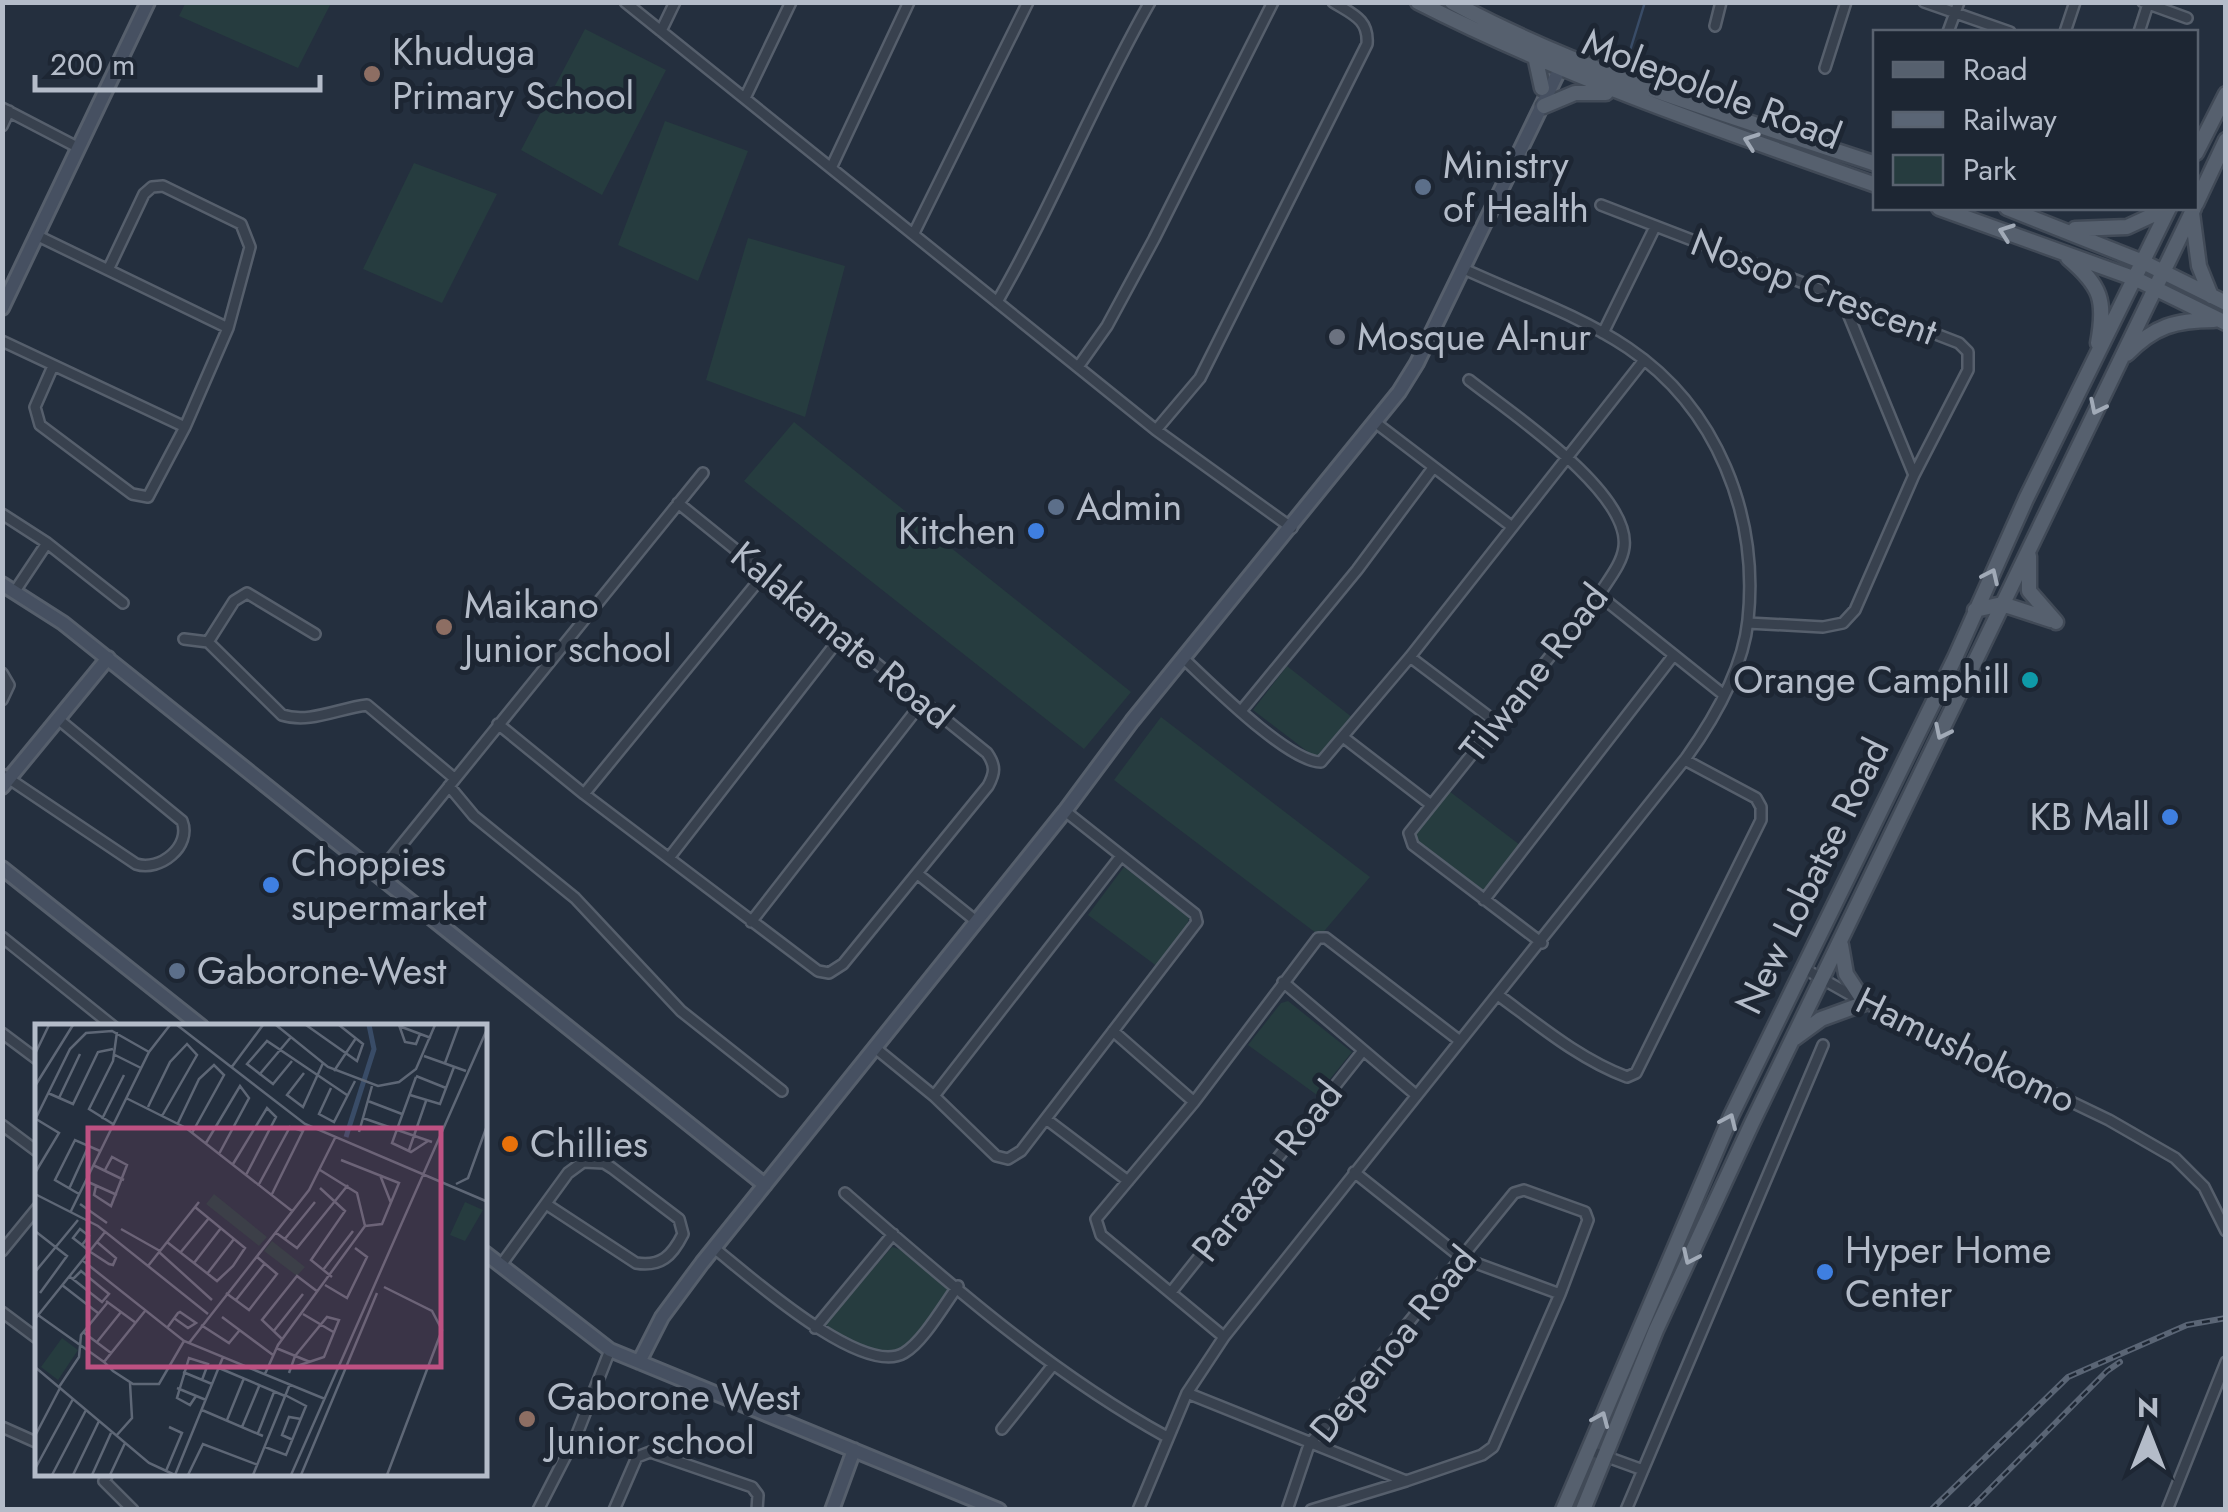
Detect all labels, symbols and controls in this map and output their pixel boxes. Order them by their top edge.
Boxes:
street label: Molepolole Road [1575,14,1850,163]
place label: Khuduga Primary School [392,24,634,123]
scale bar [35,30,320,92]
legend [1873,30,2198,210]
text: 200 m [50,43,135,86]
text: Road [1963,48,2028,91]
marker: Khuduga Primary School [361,63,383,85]
text: Railway [1963,98,2058,141]
one-way arrow [1743,132,1760,153]
place label: Ministry of Health [1443,137,1589,236]
text: Park [1963,148,2017,191]
marker: Ministry of Health [1412,176,1434,198]
street label: Nosop Crescent [1683,214,1945,359]
one-way arrow [1999,223,2016,243]
place label: Mosque Al-nur [1357,309,1591,364]
marker: Mosque Al-nur [1326,326,1348,348]
one-way arrow [2089,397,2109,415]
place label: Admin [1076,479,1182,534]
marker: Admin [1045,496,1067,518]
place label: Kitchen [898,503,1016,558]
marker: Kitchen [1025,520,1047,542]
street label: Kalakamate Road [719,528,965,741]
one-way arrow [1979,568,1999,586]
street label: Tilwane Road [1446,572,1621,774]
place label: Maikano Junior school [459,577,672,676]
marker: Maikano Junior school [433,616,455,638]
place label: Orange Camphill [1733,652,2010,707]
marker: Orange Camphill [2019,669,2041,691]
one-way arrow [1934,722,1954,740]
street label: New Lobatse Road [1721,729,1902,1023]
place label: KB Mall [2029,789,2150,844]
marker: KB Mall [2159,806,2181,828]
place label: Choppies supermarket [291,835,486,934]
marker: Choppies supermarket [260,874,282,896]
place label: Gaborone-West [197,943,446,998]
marker: Gaborone-West [166,960,188,982]
street label: Hamushokomo [1847,973,2085,1127]
inset map [35,1024,488,1477]
street label: Paraxau Road [1178,1068,1355,1273]
one-way arrow [1717,1113,1737,1131]
place label: Chillies [530,1116,648,1171]
marker: Chillies [499,1133,521,1155]
place label: Hyper Home Center [1845,1222,2052,1321]
street label: Depenoa Road [1296,1234,1489,1454]
one-way arrow [1682,1247,1702,1265]
marker: Hyper Home Center [1814,1261,1836,1283]
place label: Gaborone West Junior school [542,1369,800,1468]
north arrow [2098,1382,2198,1482]
text: N [2137,1387,2159,1428]
marker: Gaborone West Junior school [516,1408,538,1430]
one-way arrow [1589,1412,1609,1430]

